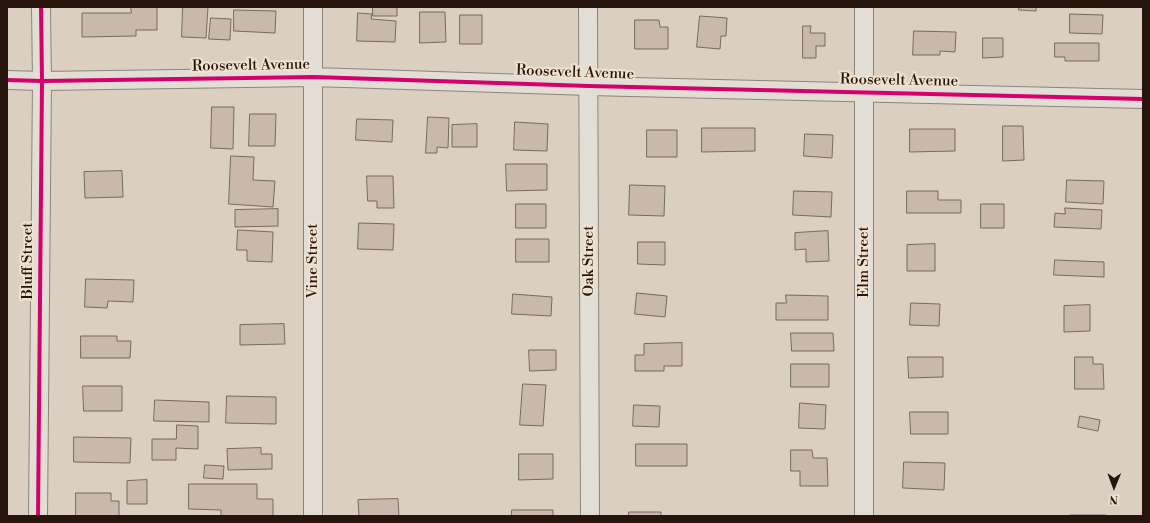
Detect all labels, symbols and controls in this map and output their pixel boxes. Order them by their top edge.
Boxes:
street label: Roosevelt Avenue [192,56,310,76]
street label: Roosevelt Avenue [516,62,634,84]
street label: Roosevelt Avenue [840,71,958,91]
street label: Bluff Street [19,222,37,300]
street label: Vine Street [304,223,322,299]
street label: Oak Street [580,226,598,296]
street label: Elm Street [855,226,873,298]
north arrow [1094,467,1134,507]
text: N [1109,492,1118,506]

